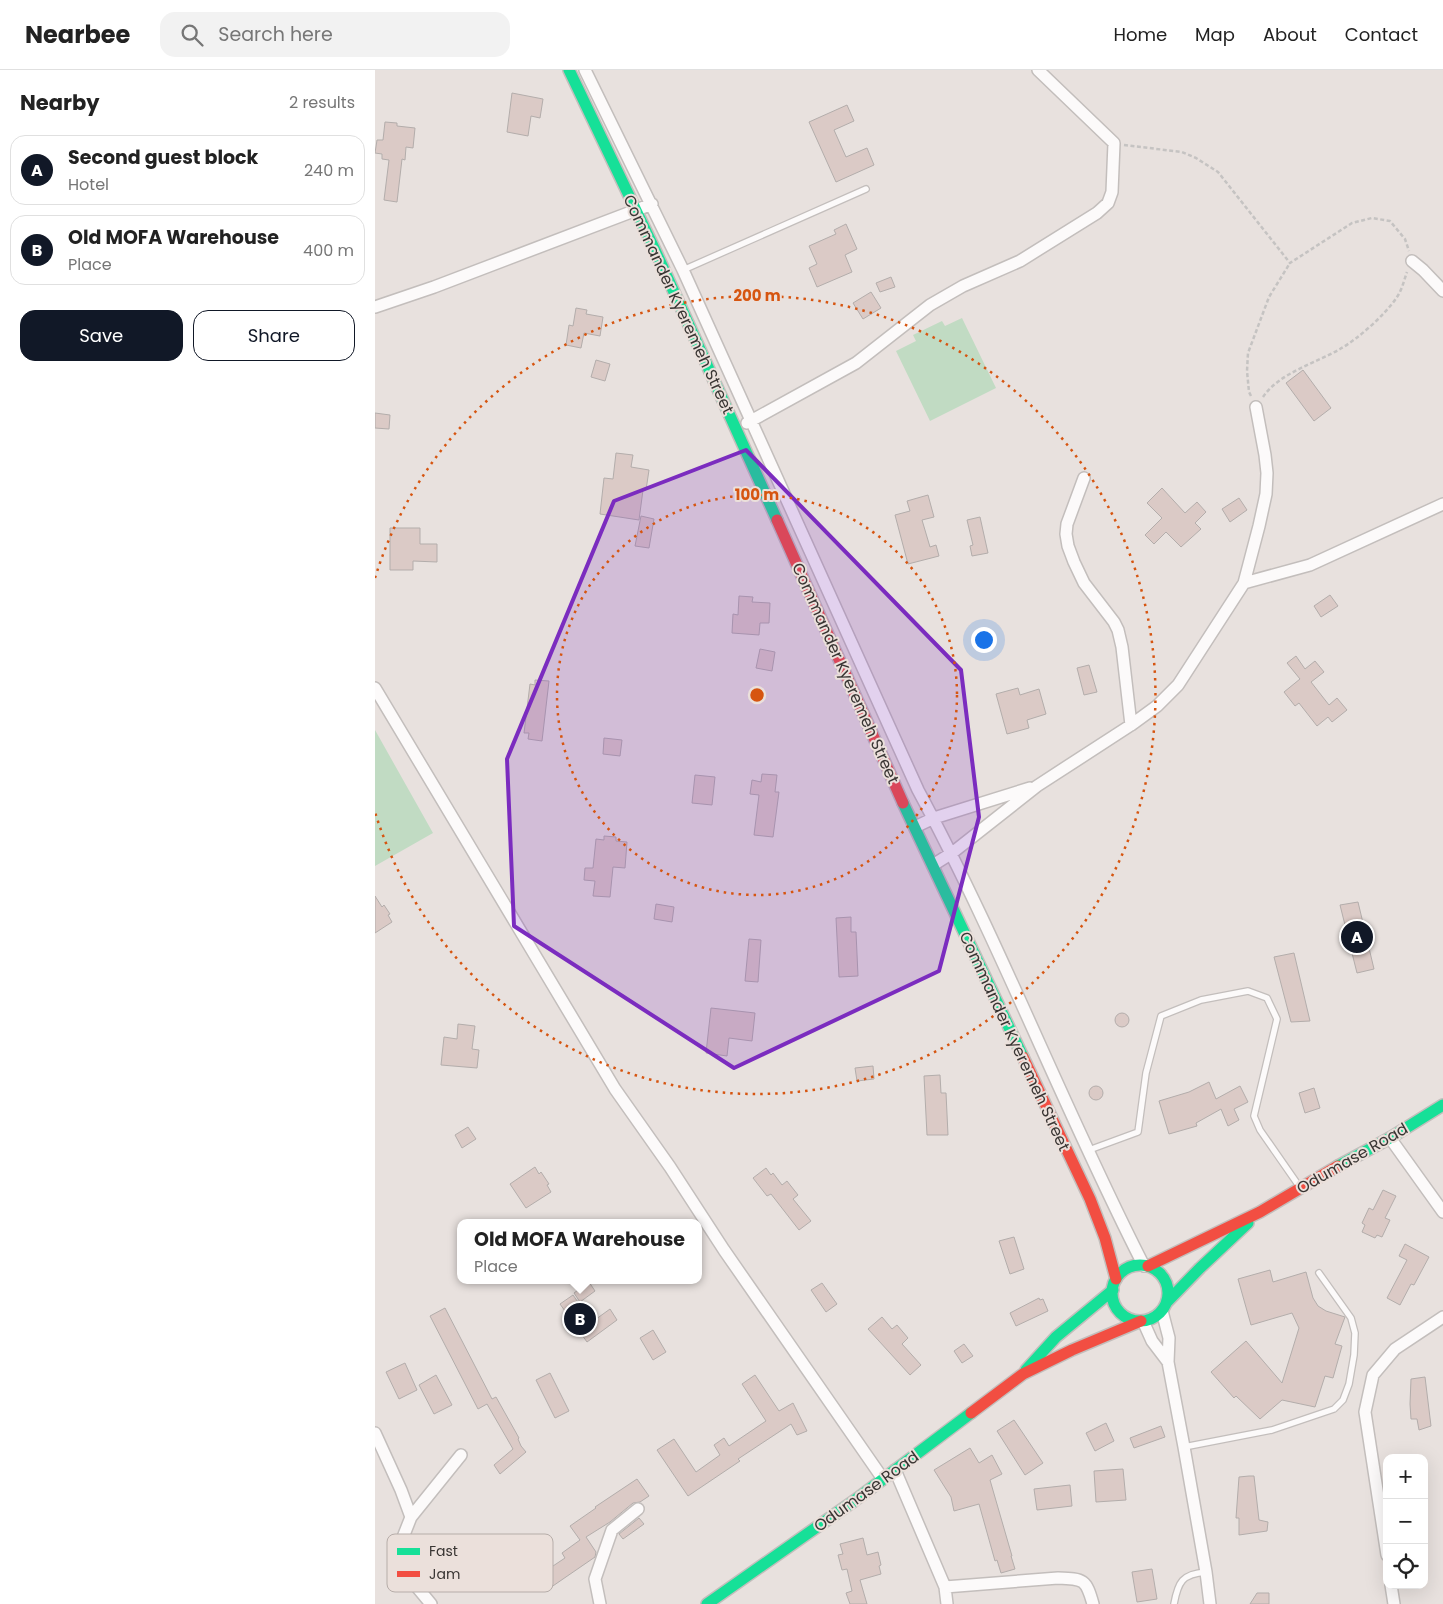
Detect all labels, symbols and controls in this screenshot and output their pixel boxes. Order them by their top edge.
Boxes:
search box [160,12,510,57]
text: Nearbee [25,18,130,51]
icon: search [178,21,206,49]
text: Search here [218,21,333,48]
text: Home [1113,22,1167,47]
text: Map [1195,22,1235,47]
text: About [1263,22,1317,47]
text: Contact [1345,22,1418,47]
text: Nearby [20,88,100,117]
text: 2 results [289,91,355,114]
text: Second guest block [68,144,258,171]
text: A [31,159,43,182]
text: 240 m [304,159,354,182]
text: Hotel [68,173,109,196]
street label: Commander Kyeremeh Street [617,191,740,418]
text: Old MOFA Warehouse [68,224,279,251]
text: B [32,239,42,262]
text: 400 m [303,239,354,262]
text: Place [68,253,112,276]
text: 200 m [733,285,781,306]
button: Save [20,310,183,361]
button: Share [193,310,355,361]
text: 100 m [735,484,779,505]
street label: Commander Kyeremeh Street [786,559,905,788]
your location [971,627,997,653]
centre of rings [748,686,766,704]
pin: A [1341,918,1373,956]
street label: Commander Kyeremeh Street [953,928,1076,1155]
street label: Odumase Road [1292,1117,1412,1200]
popup [457,1219,702,1284]
text: Old MOFA Warehouse [474,1226,685,1253]
text: Place [474,1255,518,1278]
pin: B [564,1300,596,1338]
street label: Odumase Road [809,1445,924,1537]
map controls [1383,1454,1428,1589]
button: + [1383,1454,1428,1499]
button: − [1383,1499,1428,1544]
legend [387,1534,553,1592]
text: Fast [429,1541,458,1561]
button: locate [1383,1544,1428,1589]
text: Jam [429,1564,460,1584]

